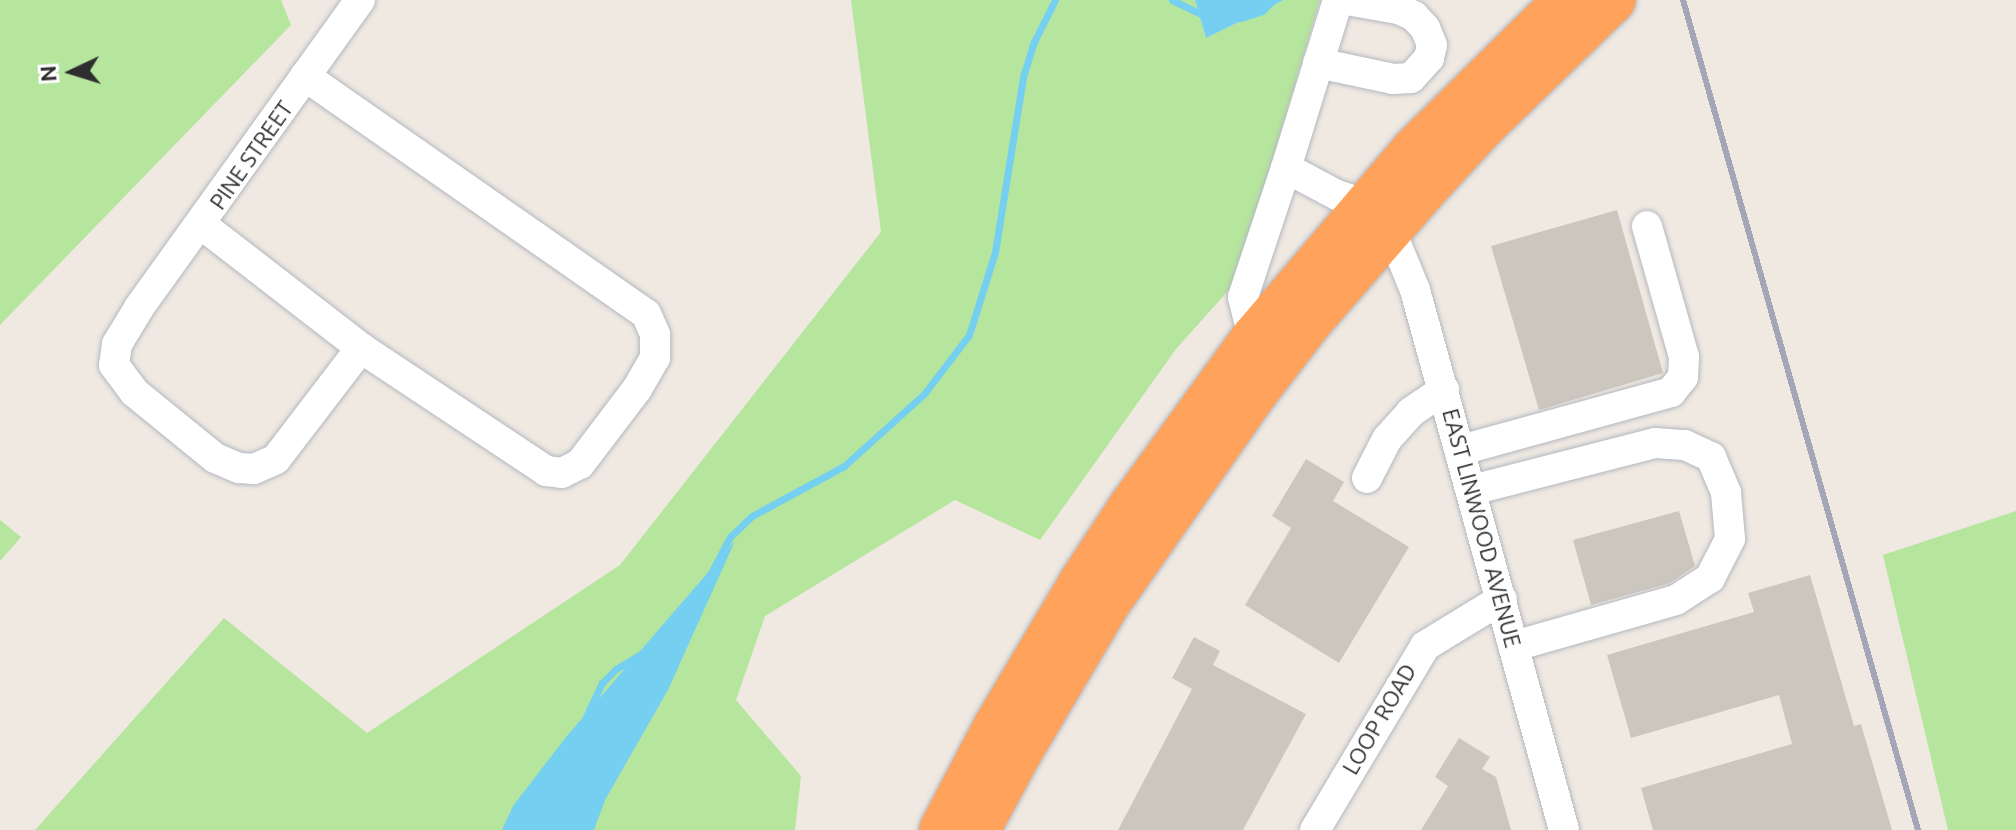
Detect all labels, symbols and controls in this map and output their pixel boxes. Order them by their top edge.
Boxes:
north arrow [32,32,112,112]
text: N [35,65,61,83]
street label: PINE STREET [204,96,298,214]
street label: EAST LINWOOD AVENUE [1437,406,1527,650]
street label: LOOP ROAD [1337,659,1421,779]

